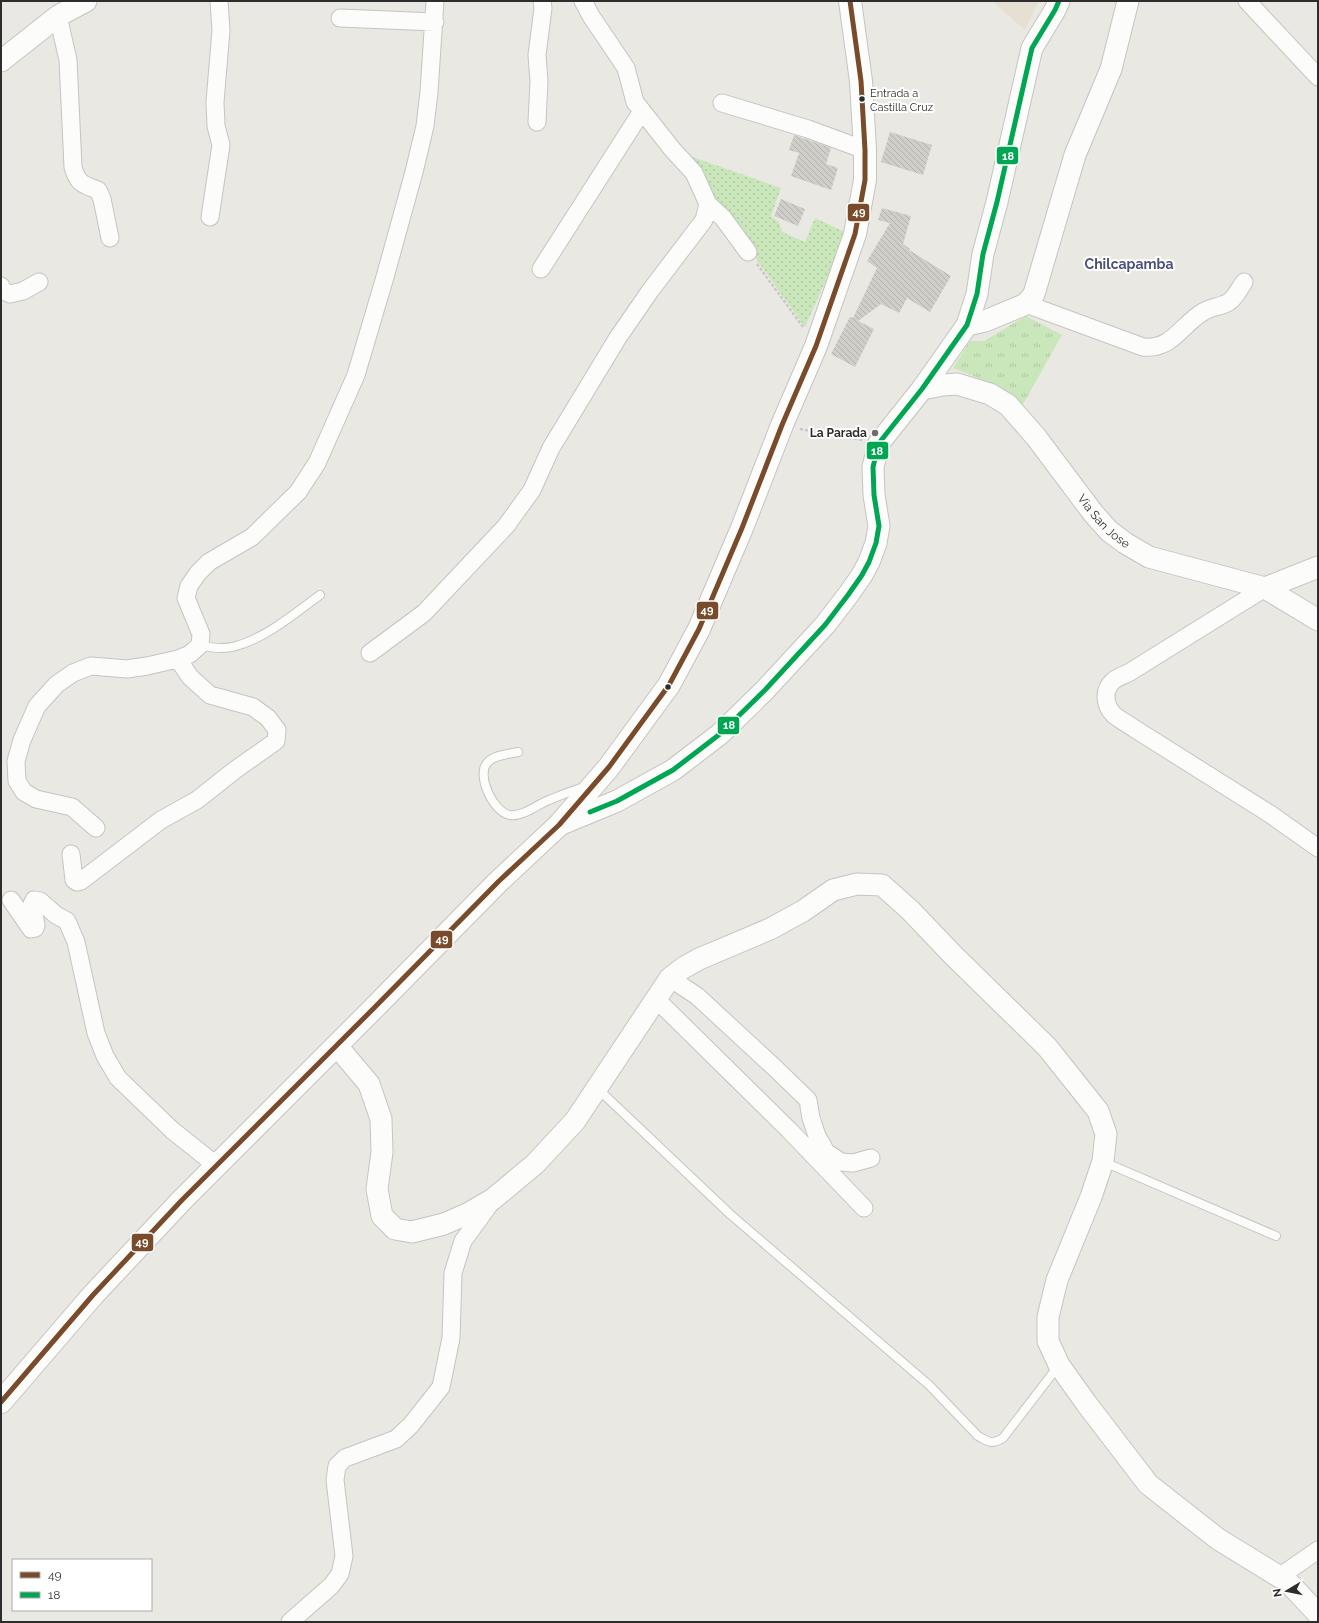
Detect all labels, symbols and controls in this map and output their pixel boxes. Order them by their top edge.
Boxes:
place label: Entrada a Castilla Cruz [870,87,934,114]
marker: Entrada a Castilla Cruz [857,94,867,104]
line badge: 18 [996,146,1019,165]
text: 18 [1002,150,1014,163]
line badge: 49 [847,203,870,222]
text: 49 [853,206,866,219]
district label: Chilcapamba [1085,256,1173,272]
place label: La Parada [810,426,867,440]
marker: La Parada [870,428,880,438]
line badge: 18 [866,441,889,460]
text: 18 [871,445,883,458]
street label: Via San Jose [1075,492,1132,551]
line badge: 49 [696,601,719,620]
text: 49 [701,604,714,617]
unlabelled marker [663,682,673,692]
line badge: 18 [717,716,740,735]
text: 18 [723,719,735,732]
line badge: 49 [430,930,453,949]
text: 49 [436,933,449,946]
line badge: 49 [131,1233,154,1252]
text: 49 [136,1236,149,1249]
legend [12,1559,152,1611]
text: 49 [48,1568,62,1582]
north arrow [1267,1571,1307,1611]
text: N [1271,1587,1285,1598]
text: 18 [48,1588,60,1602]

